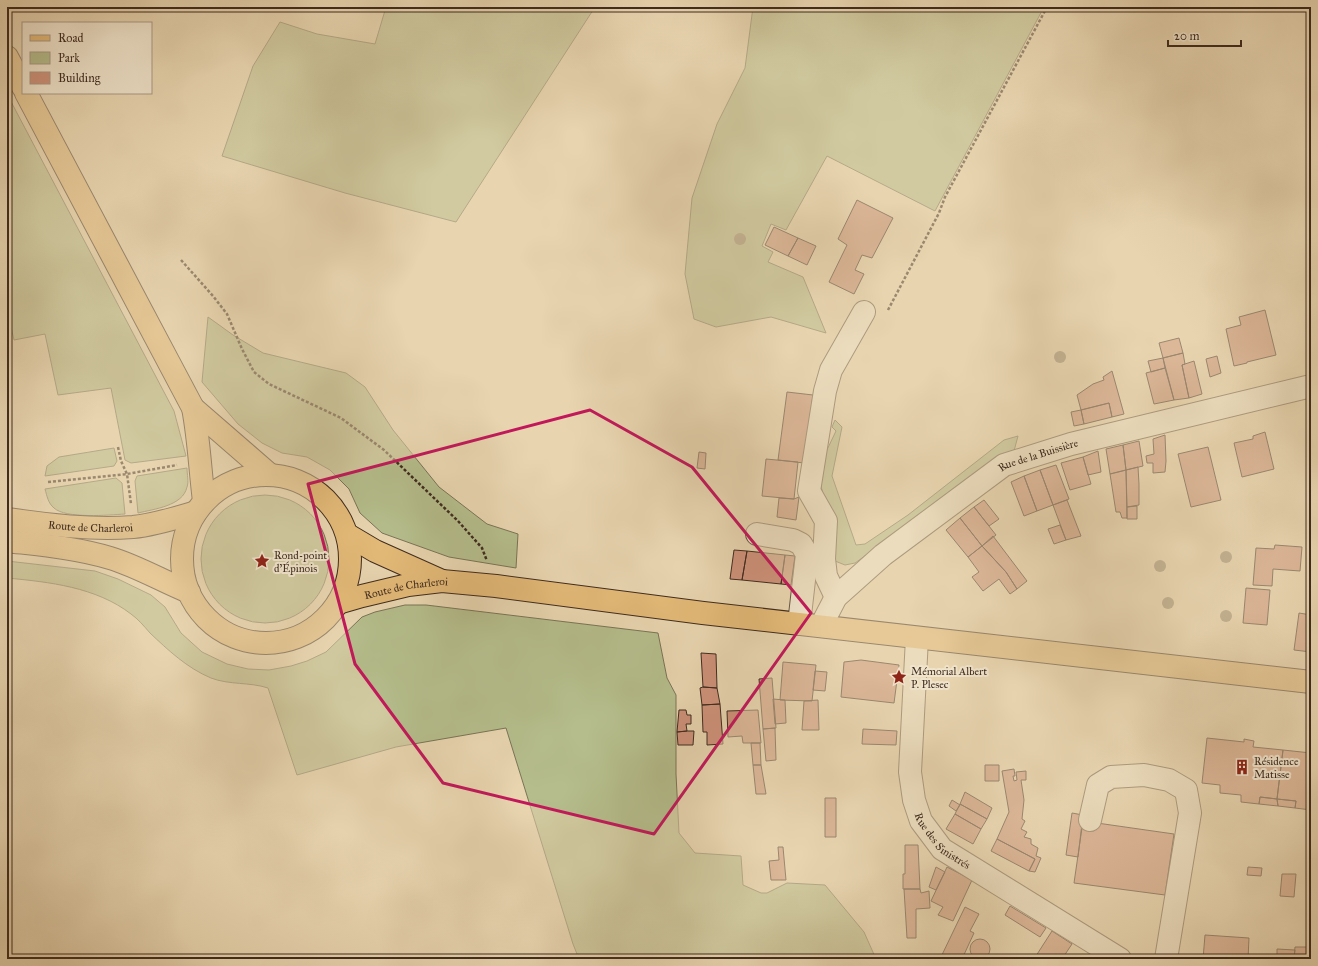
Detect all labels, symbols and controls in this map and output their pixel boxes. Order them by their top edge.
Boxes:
legend [22,22,152,94]
scale bar [1168,22,1241,48]
text: 20 m [1174,29,1200,43]
text: Road [58,31,84,45]
text: Park [58,51,80,65]
text: Building [58,71,101,86]
street label: Rue de la Buissière [995,436,1080,474]
street label: Route de Charleroi [47,518,134,535]
place label: Rond-point d'Épinois [274,549,327,575]
place icon: Rond-point d'Épinois [253,552,271,570]
street label: Route de Charleroi [363,575,449,602]
place label: Mémorial Albert P. Plesec [911,665,987,691]
place icon: Mémorial Albert P. Plesec [890,668,908,686]
place label: Résidence Matisse [1254,755,1299,781]
building icon: Résidence Matisse [1233,758,1251,776]
street label: Rue des Sinistrés [912,811,973,872]

